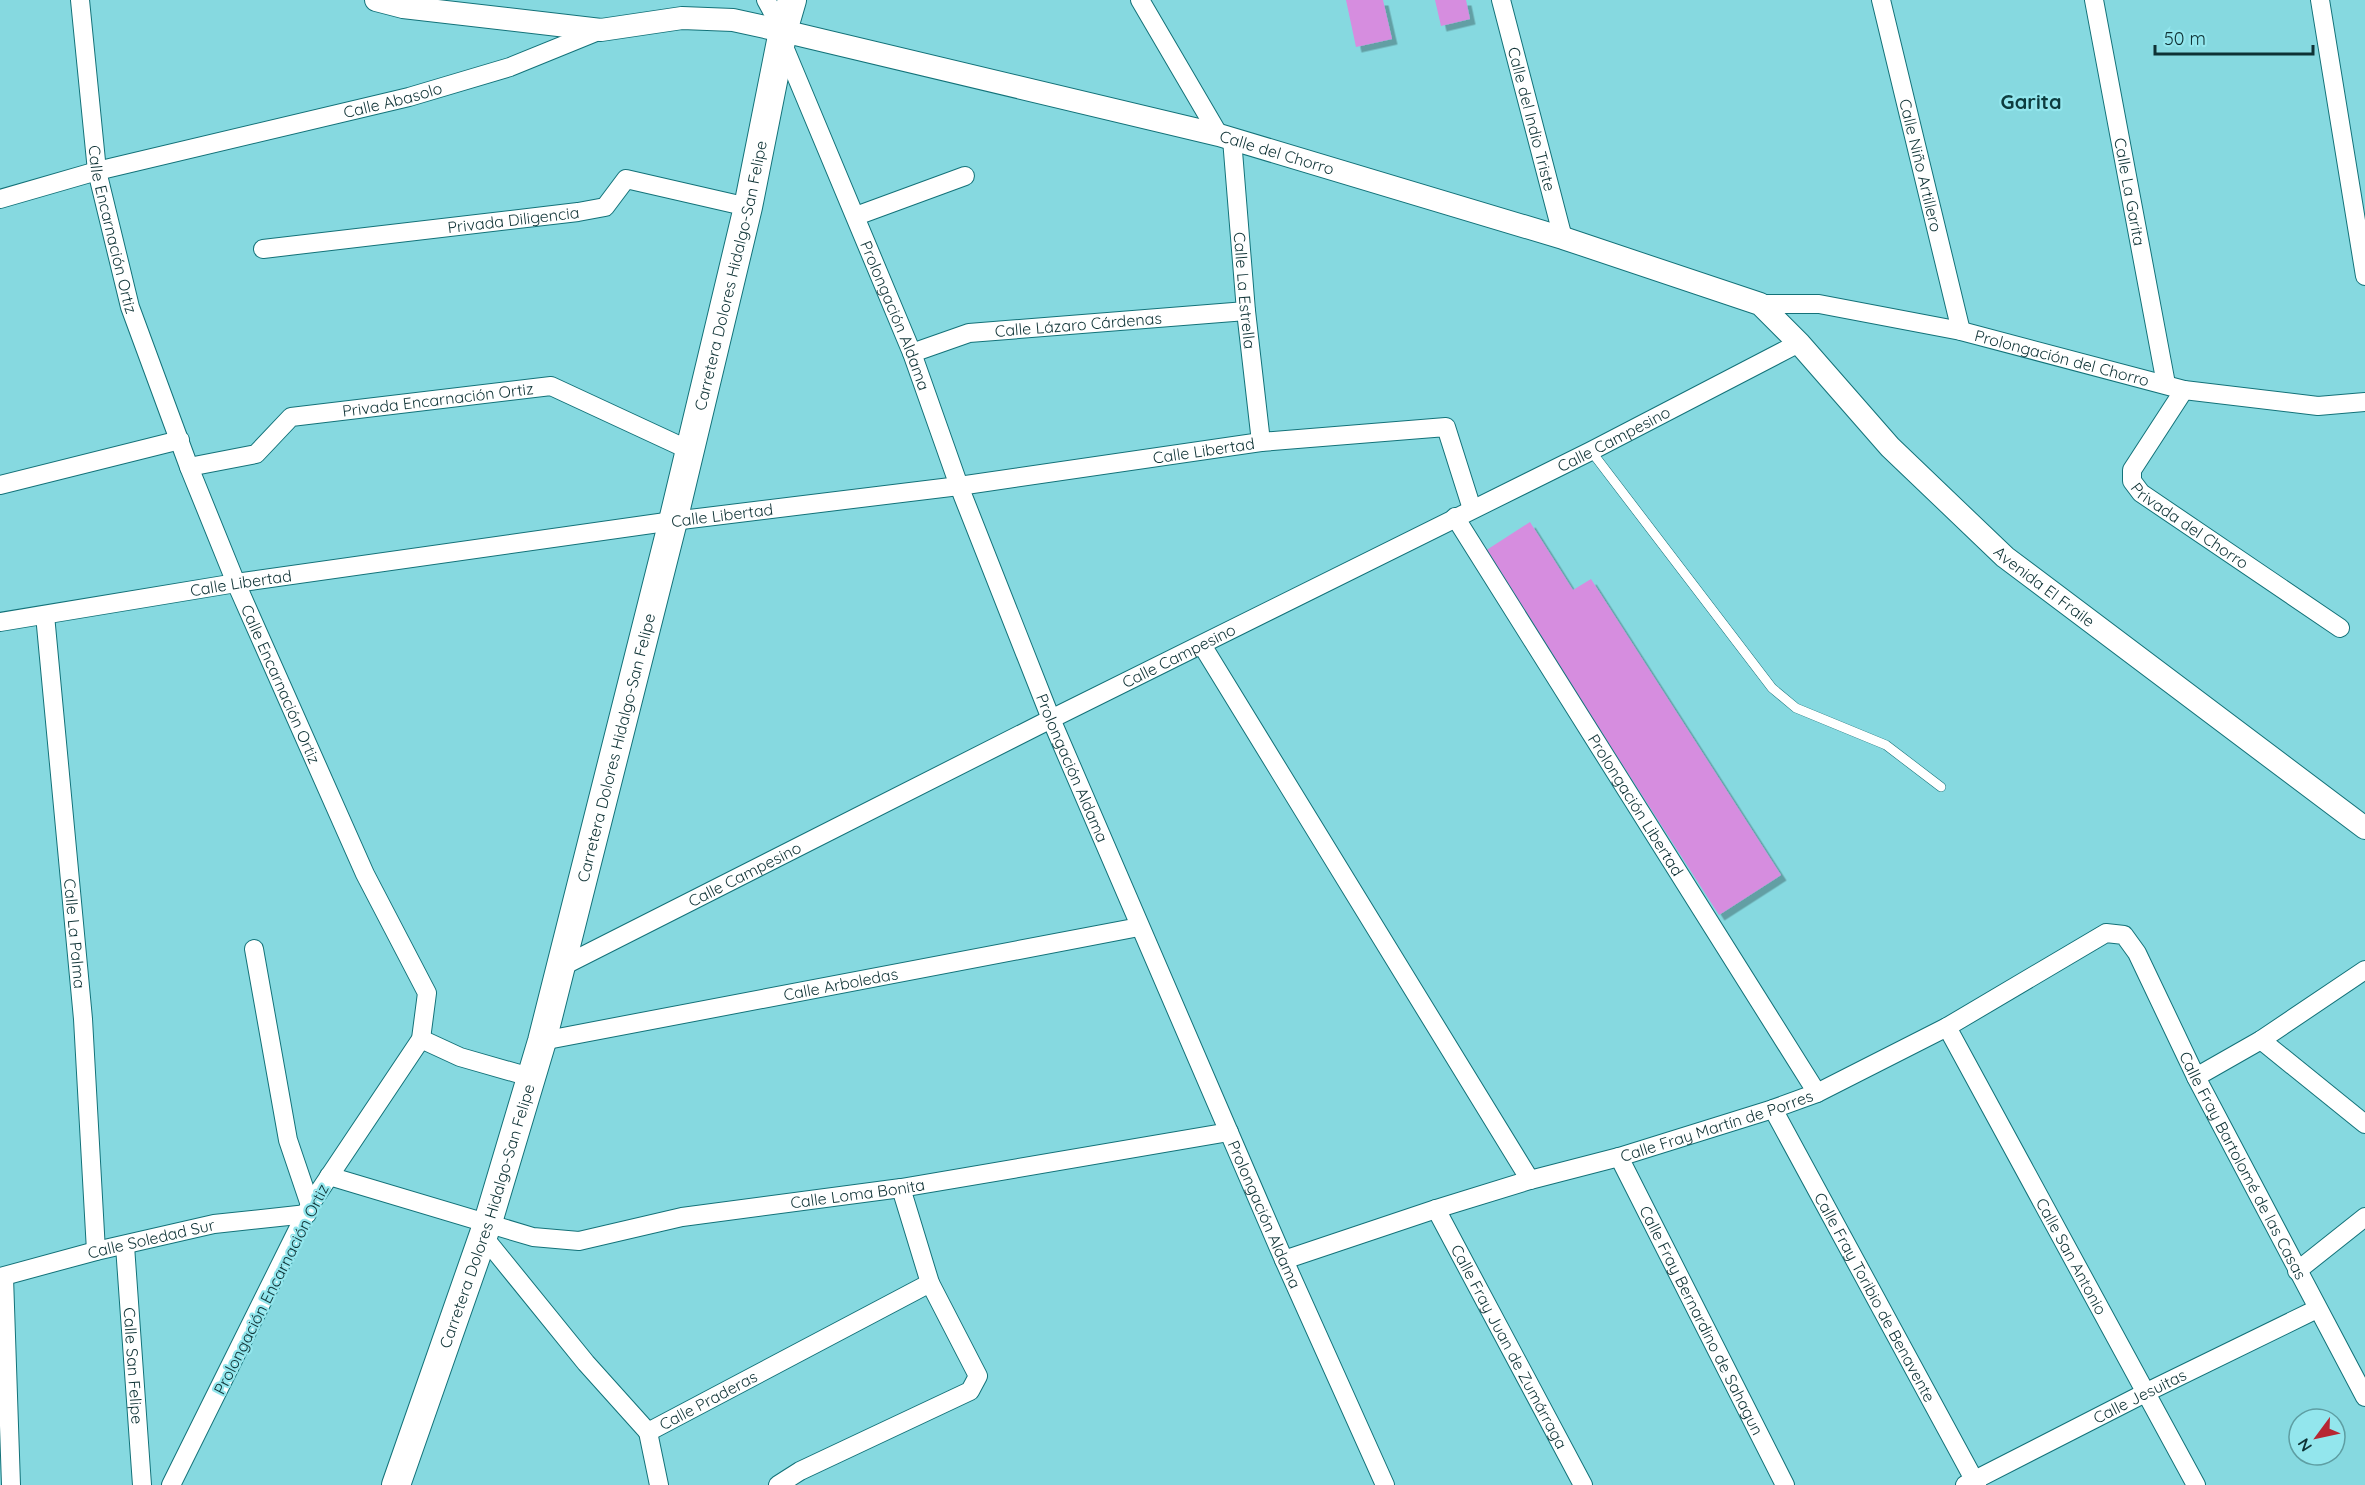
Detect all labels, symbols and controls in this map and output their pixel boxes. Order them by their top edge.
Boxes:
scale bar [2155,18,2312,56]
text: 50 m [2164,27,2206,50]
street label: Calle del Indio Triste [1504,45,1560,193]
street label: Calle Abasolo [341,78,444,122]
district label: Garita [2001,89,2061,114]
street label: Calle Niño Artillero [1895,97,1947,234]
street label: Calle del Chorro [1217,126,1337,179]
street label: Calle La Garita [2110,136,2150,247]
street label: Carretera Dolores Hidalgo-San Felipe [690,139,771,412]
street label: Calle Encarnación Ortiz [84,144,142,316]
street label: Privada Diligencia [446,202,580,237]
street label: Calle La Estrella [1230,231,1260,350]
street label: Prolongación Aldama [856,238,934,393]
street label: Calle Lázaro Cárdenas [994,308,1162,341]
street label: Prolongación del Chorro [1973,325,2151,390]
street label: Privada Encarnación Ortiz [341,378,535,421]
street label: Calle Campesino [1554,402,1674,476]
street label: Calle Libertad [1152,433,1256,468]
street label: Privada del Chorro [2127,478,2253,573]
street label: Calle Libertad [670,499,774,531]
street label: Avenida El Fraile [1990,542,2099,631]
street label: Calle Libertad [189,565,293,600]
street label: Calle Encarnación Ortiz [237,601,325,767]
street label: Carretera Dolores Hidalgo-San Felipe [572,611,659,884]
street label: Calle Campesino [1119,619,1239,692]
street label: Prolongación Aldama [1032,691,1113,845]
street label: Prolongación Libertad [1584,730,1688,880]
street label: Calle Campesino [685,837,804,911]
street label: Calle La Palma [60,878,90,990]
street label: Calle Arboledas [782,963,900,1005]
street label: Calle Fray Bartolomé de las Casas [2175,1048,2311,1283]
street label: Carretera Dolores Hidalgo-San Felipe [435,1082,539,1351]
street label: Calle Fray Martín de Porres [1618,1085,1816,1166]
street label: Prolongación Aldama [1224,1137,1305,1292]
street label: Calle Loma Bonita [789,1174,926,1213]
street label: Prolongación Encarnación Ortiz [209,1180,333,1398]
street label: Calle Fray Toribio de Benavente [1810,1189,1940,1405]
street label: Calle San Antonio [2032,1194,2112,1318]
street label: Calle Fray Bernardino de Sahagun [1635,1202,1768,1438]
street label: Calle Soledad Sur [85,1214,217,1263]
street label: Calle Fray Juan de Zumárraga [1447,1241,1572,1452]
street label: Calle San Felipe [119,1307,148,1425]
street label: Calle Jesuitas [2090,1364,2190,1428]
street label: Calle Praderas [656,1366,761,1434]
north arrow [2287,1407,2347,1467]
text: N [2293,1435,2316,1456]

